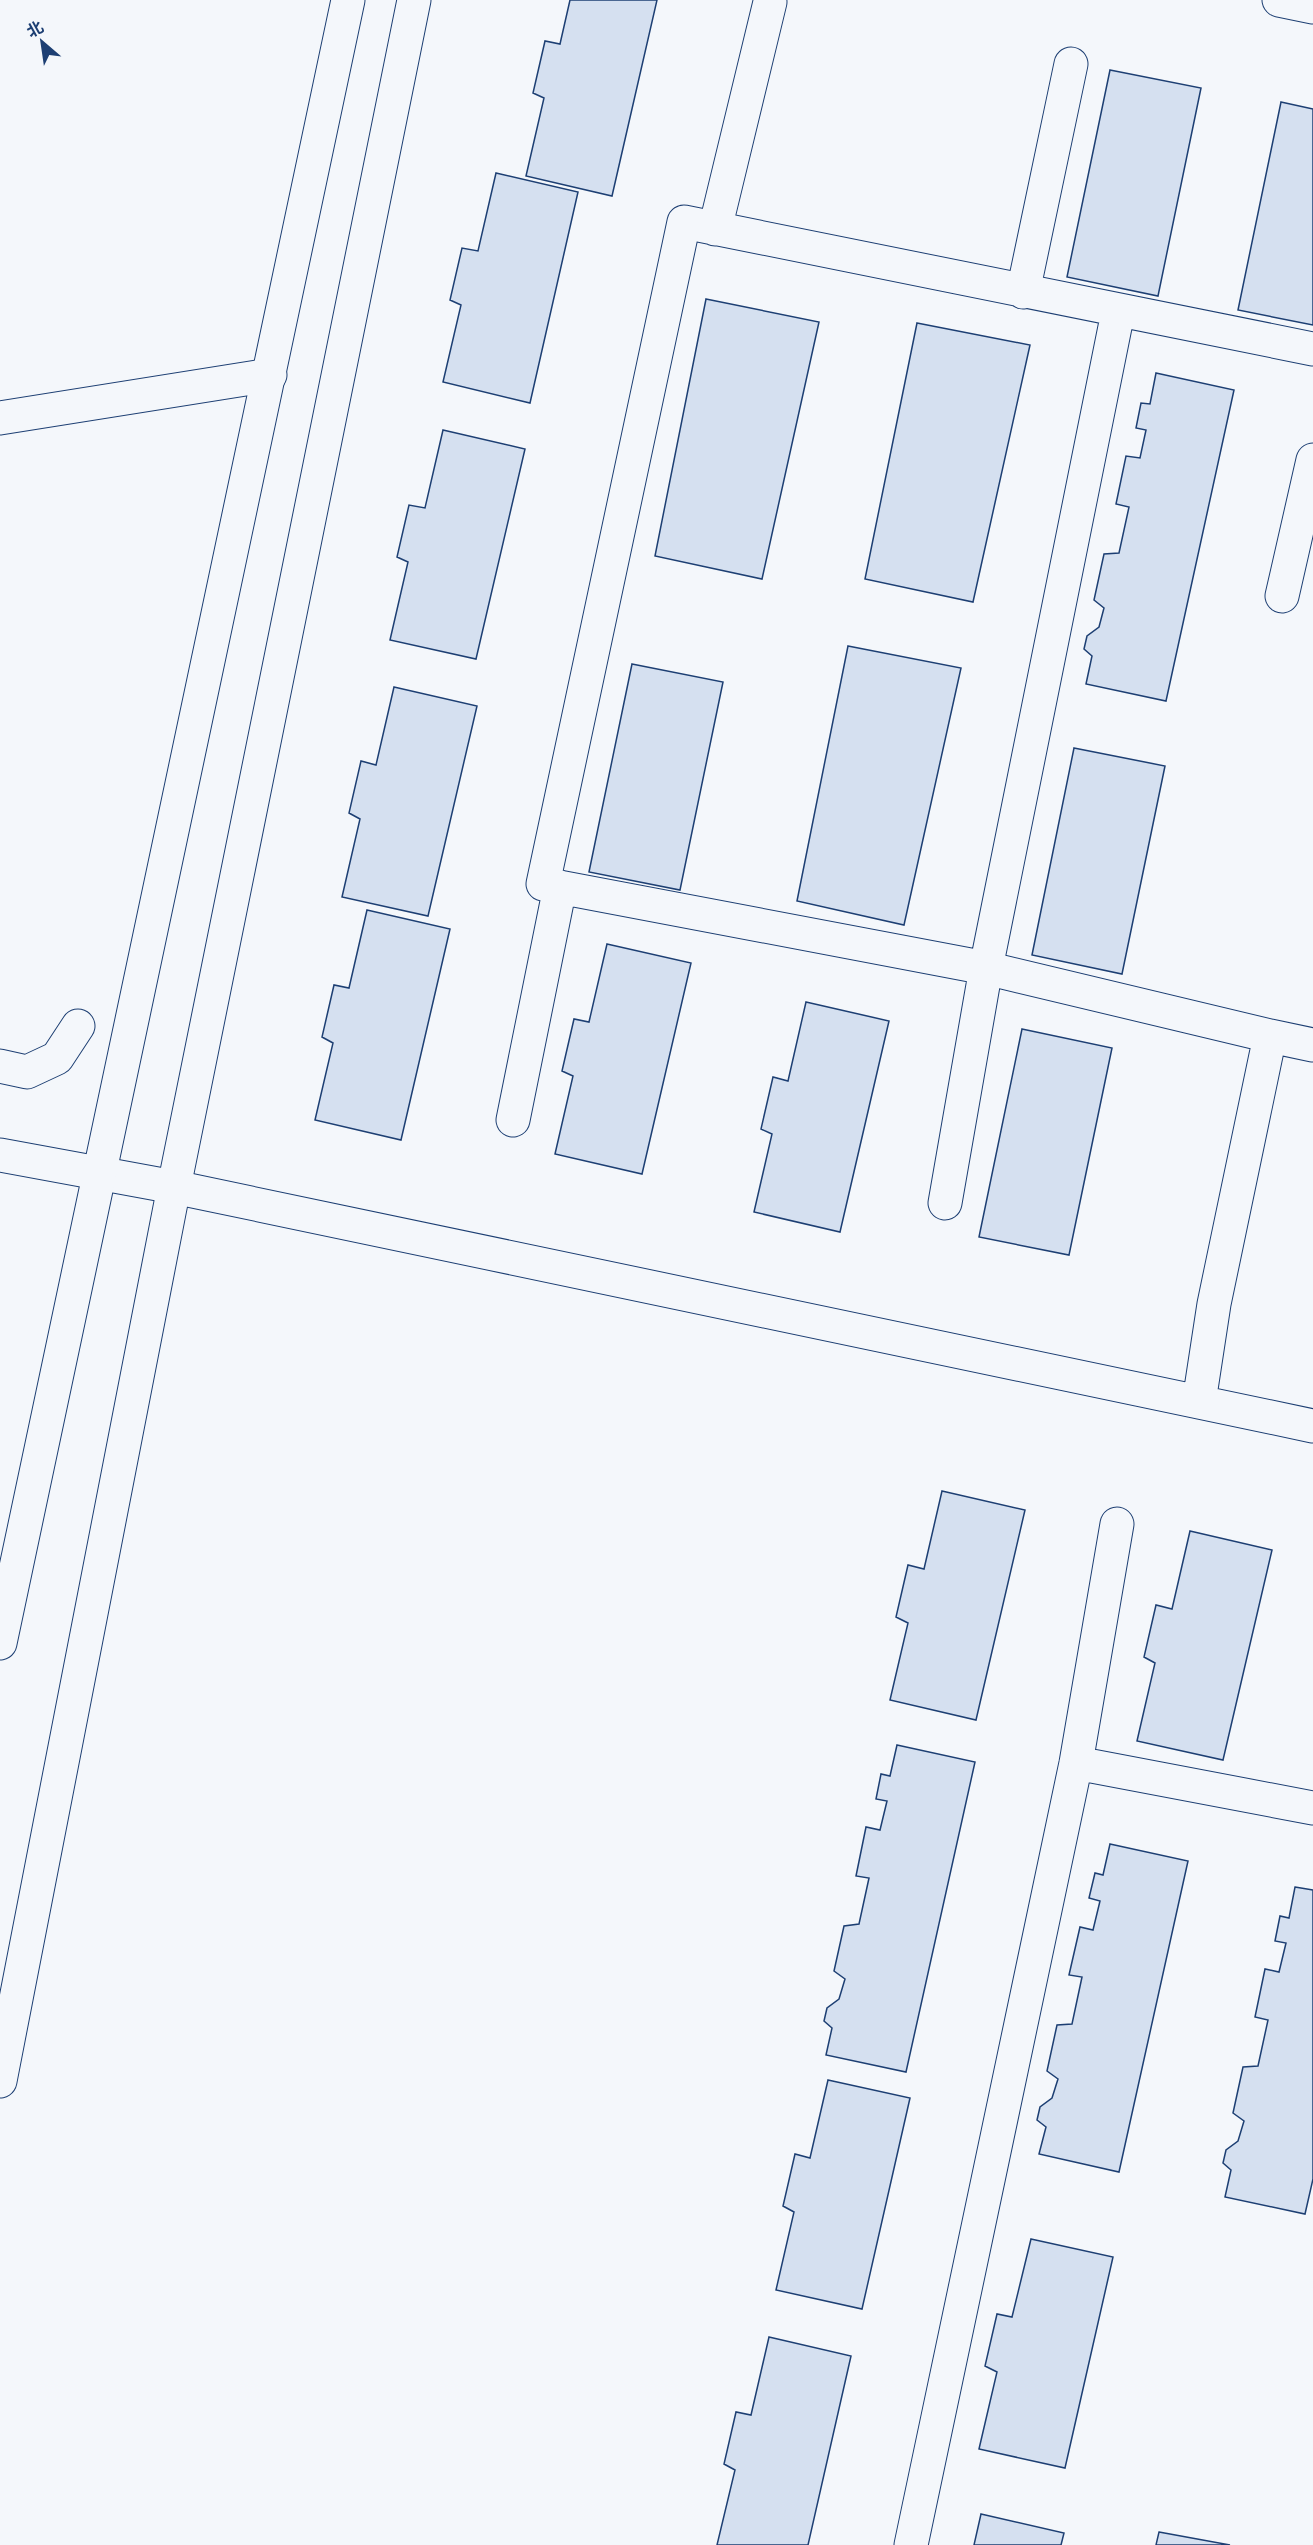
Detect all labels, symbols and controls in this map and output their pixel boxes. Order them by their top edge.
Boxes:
north arrow [12,12,72,72]
text: 北 [23,17,47,42]

